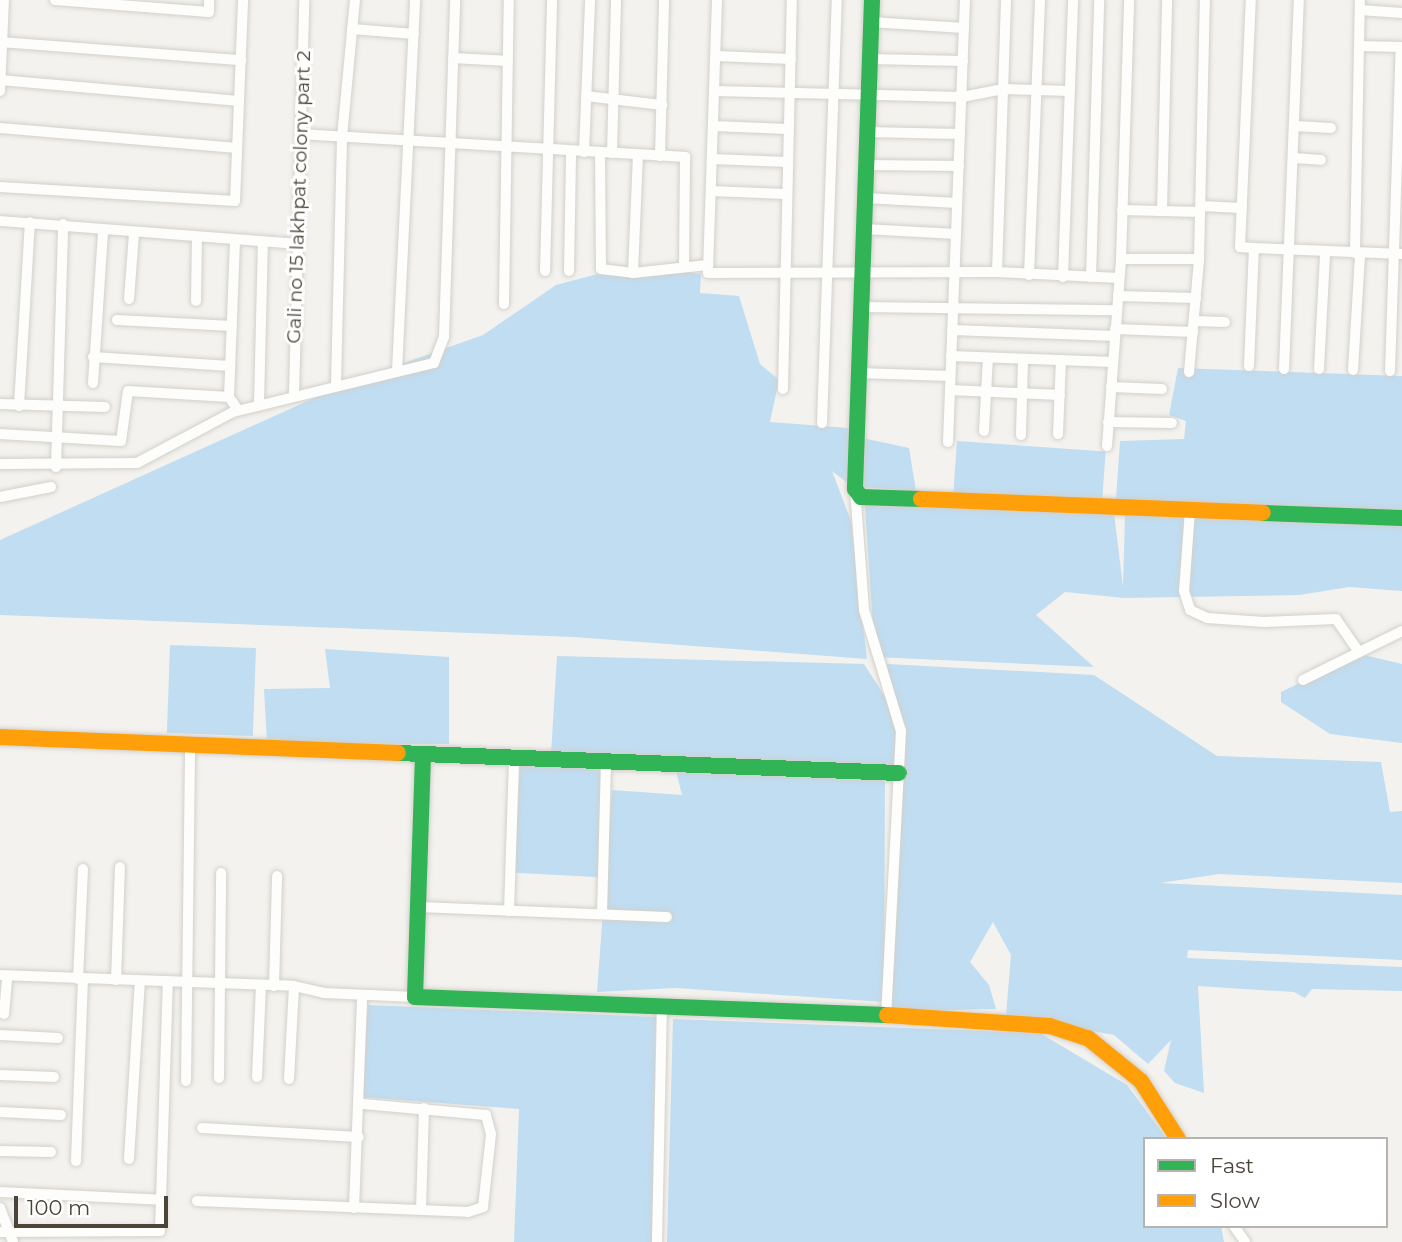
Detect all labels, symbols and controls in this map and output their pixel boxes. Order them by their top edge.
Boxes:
street label: Gali no 15 lakhpat colony part 2 [282,50,316,344]
legend [1143,1137,1388,1228]
text: Fast [1210,1153,1254,1178]
scale bar [18,1182,172,1226]
text: Slow [1210,1188,1260,1213]
text: 100 m [27,1195,90,1220]

